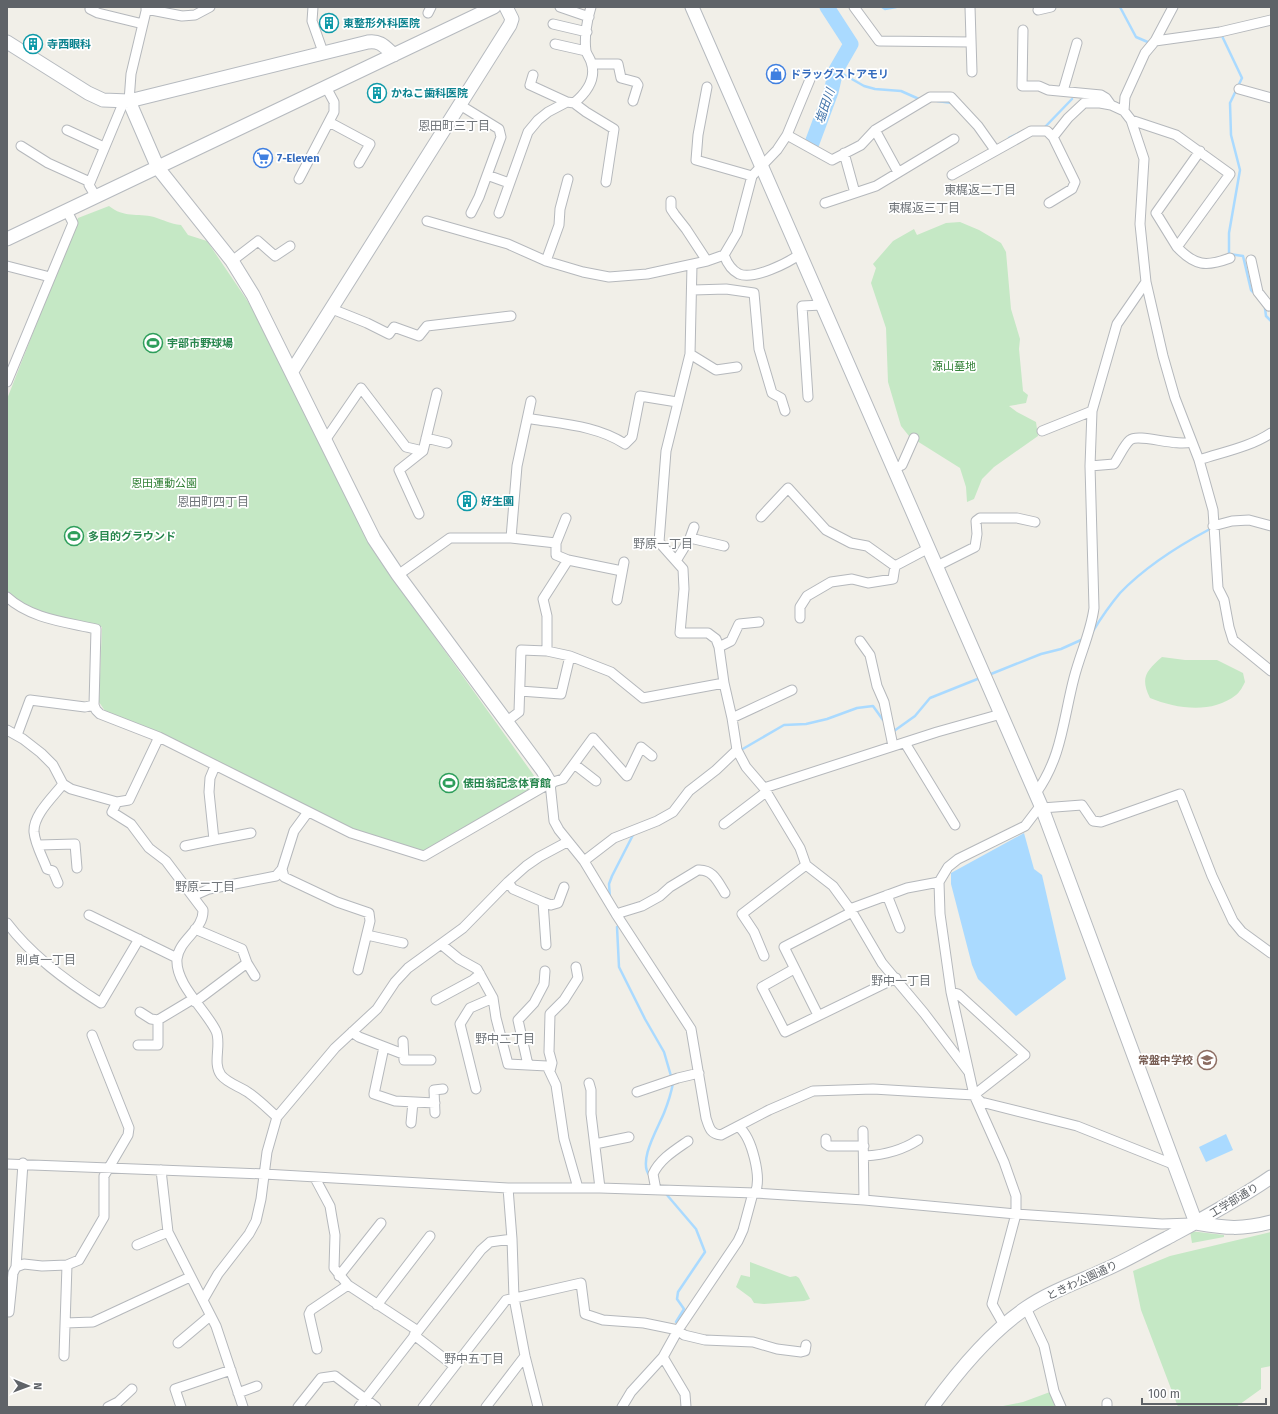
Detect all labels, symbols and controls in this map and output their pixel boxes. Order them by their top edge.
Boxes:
building icon: 東整形外科医院 [318,12,340,34]
place label: 東整形外科医院 [343,17,420,30]
building icon: 寺西眼科 [22,33,44,55]
place label: 寺西眼科 [47,38,91,51]
shop icon: ドラッグストアモリ [765,63,787,85]
place label: ドラッグストアモリ [790,68,889,81]
building icon: かねこ歯科医院 [366,82,388,104]
water label: 塩田川 [813,85,838,125]
place label: かねこ歯科医院 [391,87,468,100]
district label: 恩田町三丁目 [418,119,490,133]
supermarket icon: 7-Eleven [252,147,274,169]
place label: 7-Eleven [277,152,319,165]
district label: 東梶返二丁目 [944,183,1016,197]
district label: 東梶返三丁目 [888,201,960,215]
sports icon: 宇部市野球場 [142,332,164,354]
place label: 宇部市野球場 [167,337,233,350]
park label: 源山墓地 [932,360,976,373]
park label: 恩田運動公園 [131,477,197,490]
building icon: 好生園 [456,490,478,512]
district label: 恩田町四丁目 [177,495,249,509]
place label: 好生園 [481,495,514,508]
sports icon: 多目的グラウンド [63,525,85,547]
place label: 多目的グラウンド [88,530,176,543]
district label: 野原一丁目 [633,537,693,551]
sports icon: 俵田翁記念体育館 [438,772,460,794]
place label: 俵田翁記念体育館 [463,777,551,790]
district label: 野原二丁目 [175,880,235,894]
district label: 則貞一丁目 [16,953,76,967]
district label: 野中一丁目 [871,974,931,988]
district label: 野中二丁目 [475,1032,535,1046]
school or university icon: 常盤中学校 [1196,1049,1218,1071]
place label: 常盤中学校 [1138,1054,1193,1067]
street label: 工学部通り [1207,1181,1261,1220]
street label: ときわ公園通り [1045,1258,1120,1303]
district label: 野中五丁目 [444,1352,504,1366]
north arrow [8,1366,48,1406]
scale bar [1142,1380,1266,1406]
text: N [31,1382,44,1390]
text: 100 m [1148,1387,1180,1401]

